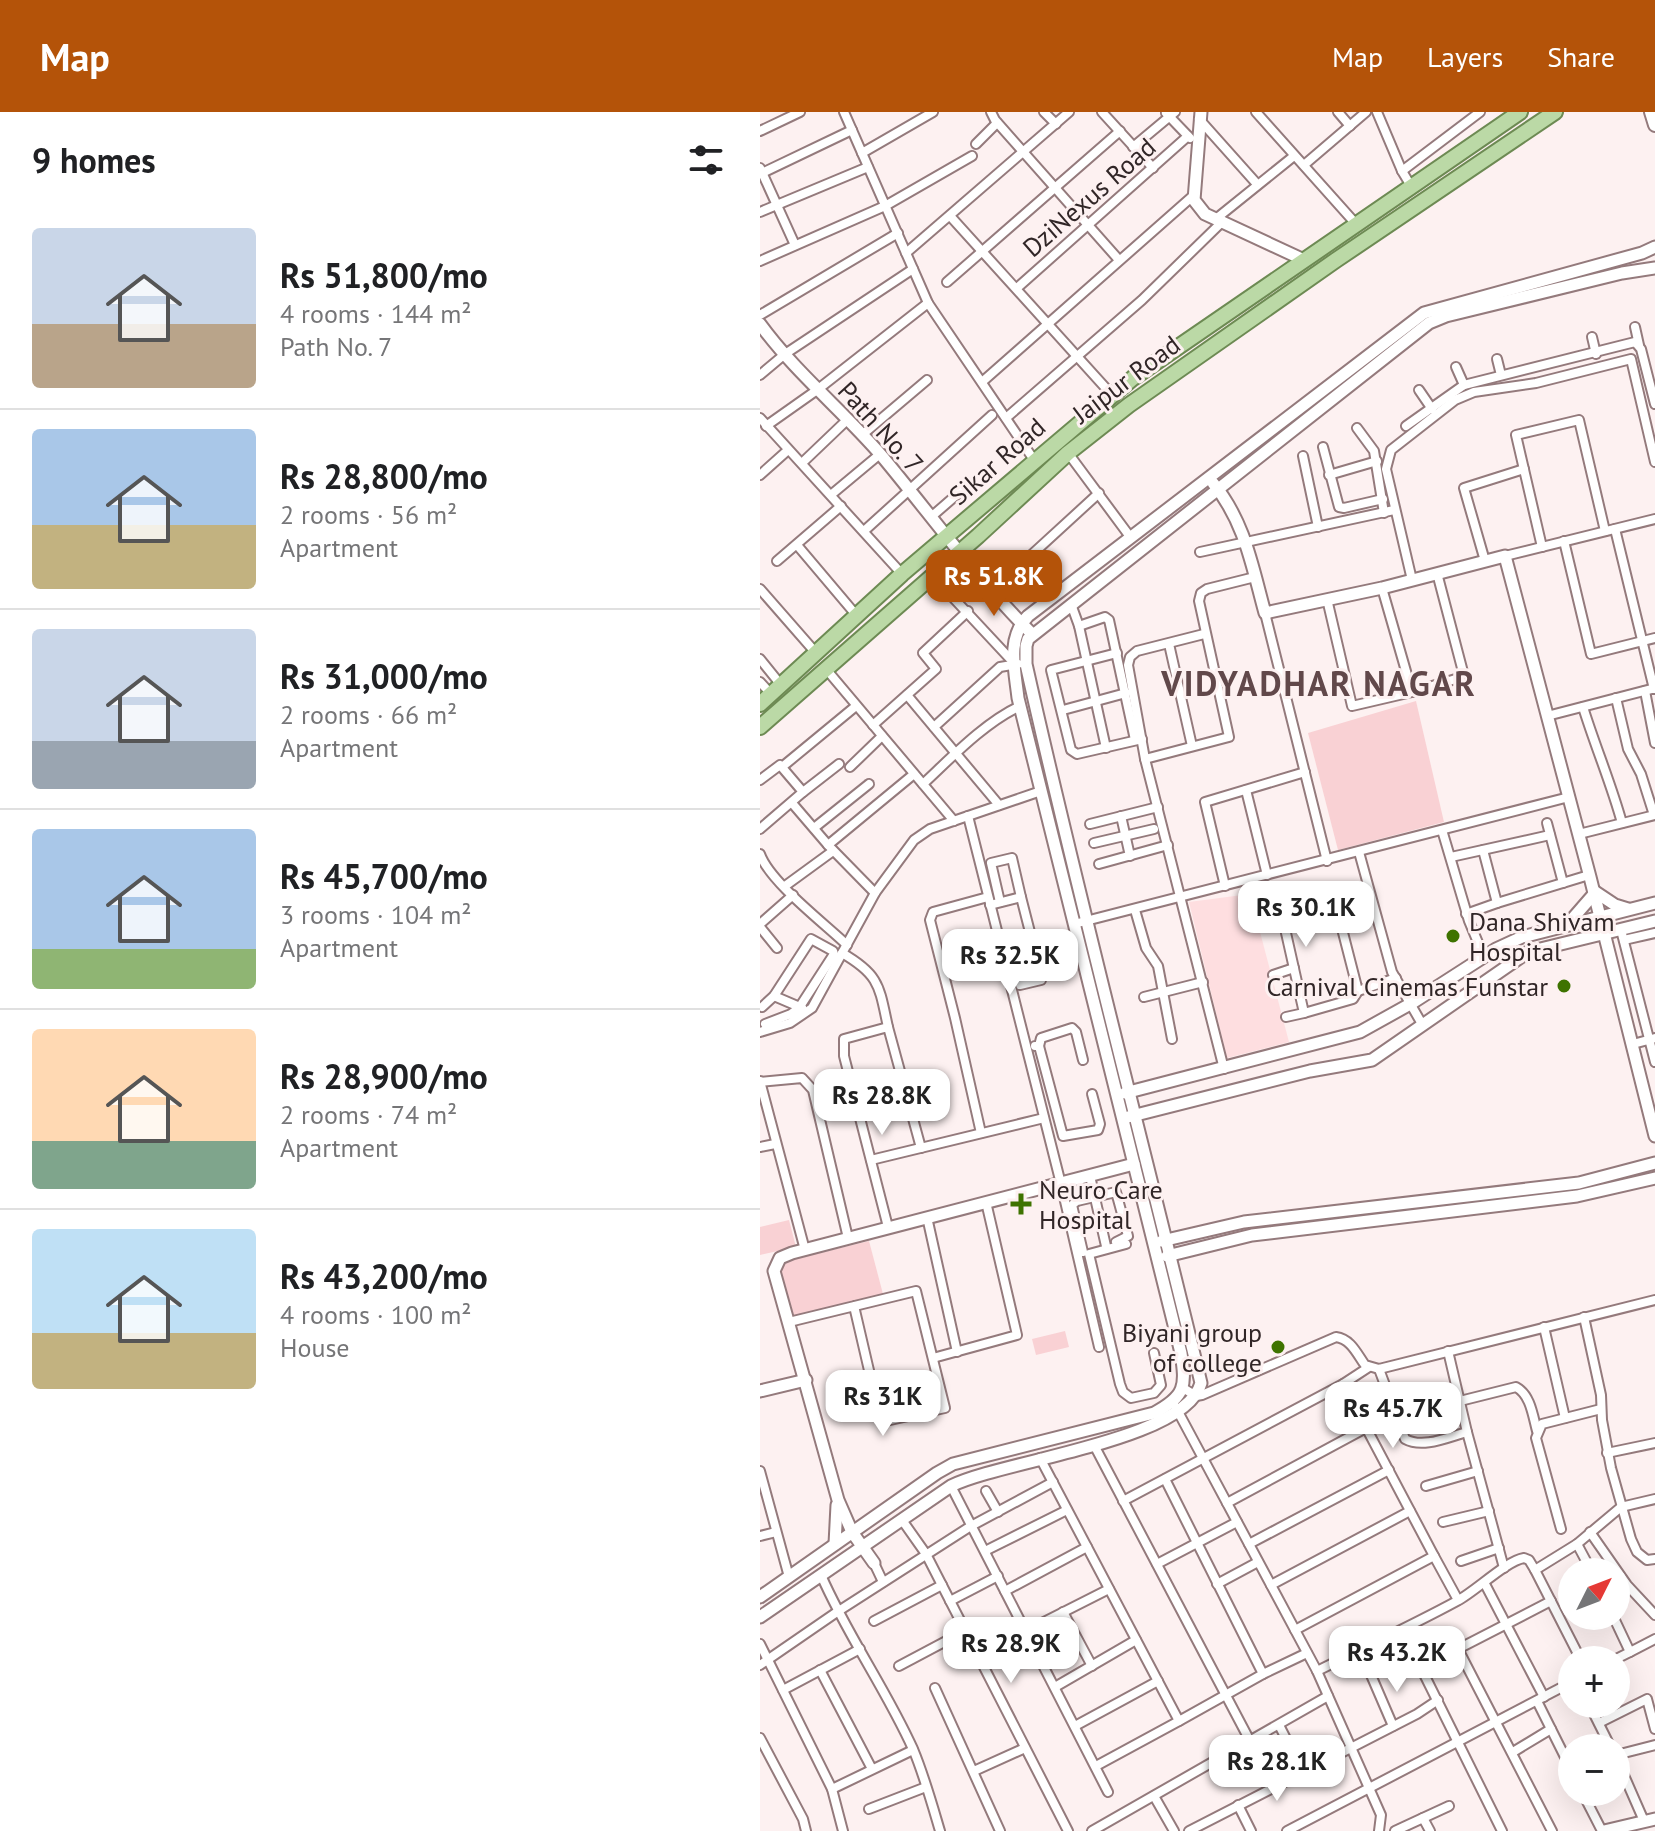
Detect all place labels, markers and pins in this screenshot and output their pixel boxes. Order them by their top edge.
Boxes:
pin: Rs 51.8K [911,550,1077,618]
pin: Rs 30.1K [1223,881,1389,949]
place label: Dana Shivam Hospital [1469,905,1615,968]
marker: Dana Shivam Hospital [1444,927,1462,945]
pin: Rs 32.5K [927,929,1093,997]
place label: Carnival Cinemas Funstar [1266,970,1548,1003]
marker: Carnival Cinemas Funstar [1555,977,1573,995]
pin: Rs 28.8K [799,1069,965,1137]
place label: Neuro Care Hospital [1039,1173,1163,1236]
marker: Neuro Care Hospital [1010,1193,1032,1215]
place label: Biyani group of college [1122,1316,1262,1379]
marker: Biyani group of college [1269,1338,1287,1356]
pin: Rs 31K [818,1370,948,1438]
pin: Rs 45.7K [1310,1382,1476,1450]
pin: Rs 28.9K [928,1617,1094,1685]
pin: Rs 43.2K [1314,1626,1480,1694]
pin: Rs 28.1K [1194,1735,1360,1803]

